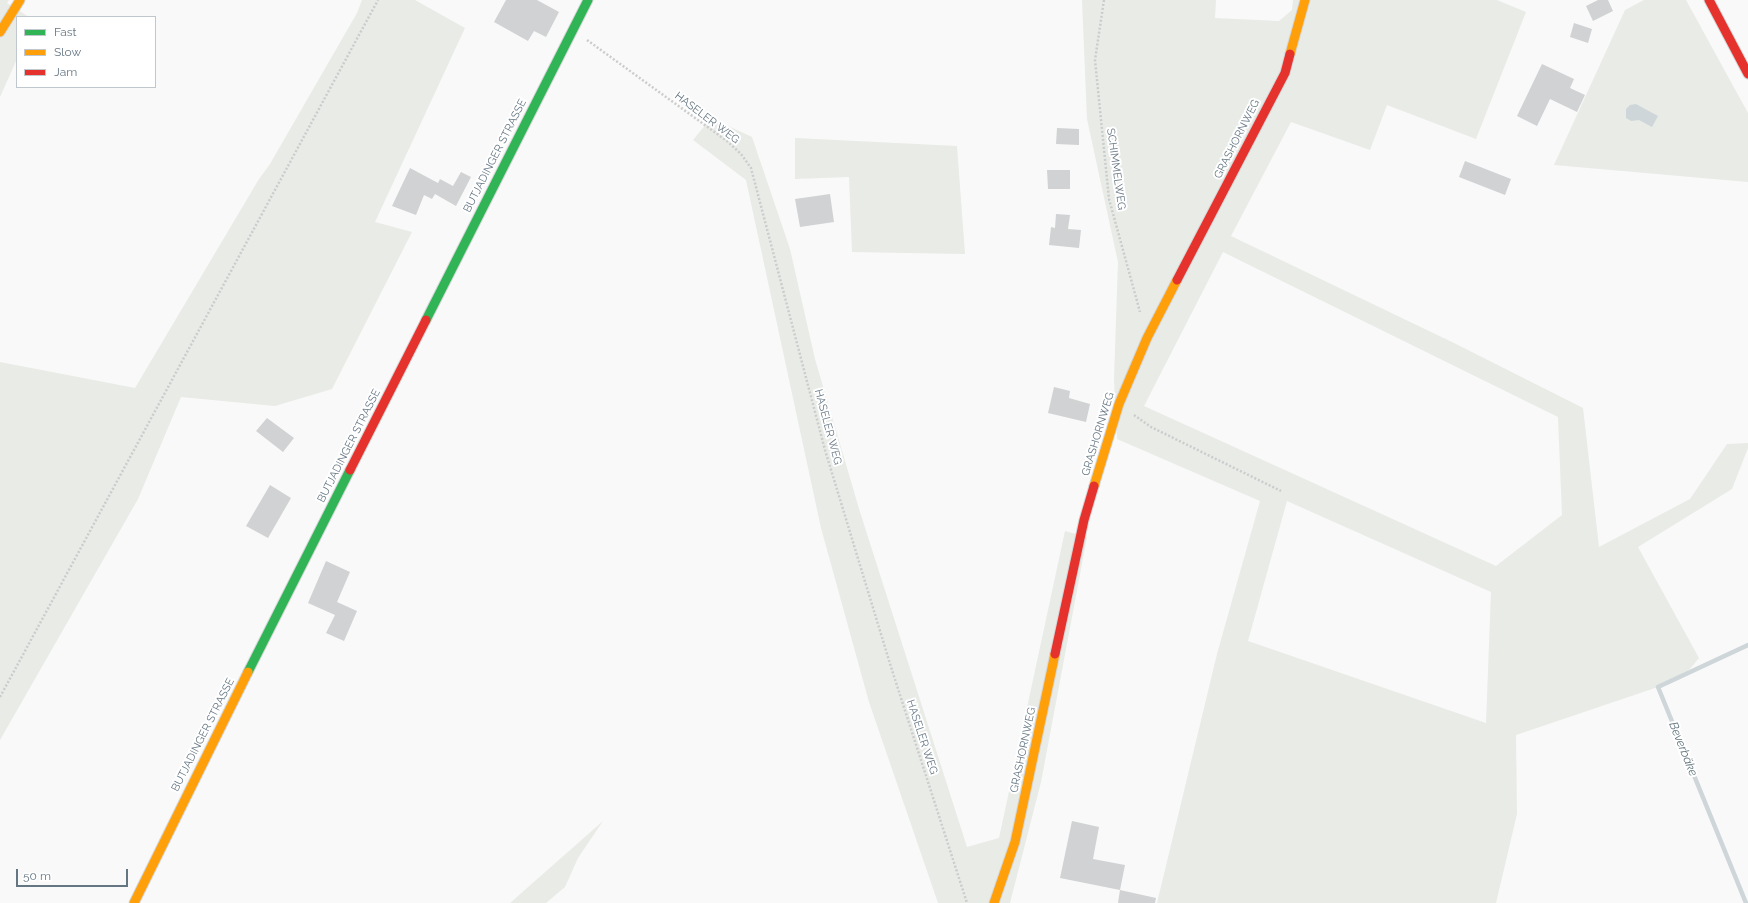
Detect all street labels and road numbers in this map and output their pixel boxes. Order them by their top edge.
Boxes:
street label: HASELER WEG [672,89,742,147]
street label: BUTJADINGER STRASSE [461,97,529,215]
street label: GRASHORNWEG [1211,97,1263,181]
street label: SCHIMMELWEG [1104,127,1128,211]
street label: BUTJADINGER STRASSE [315,387,383,505]
street label: HASELER WEG [812,388,844,466]
street label: GRASHORNWEG [1079,390,1117,478]
street label: BUTJADINGER STRASSE [169,676,237,794]
street label: HASELER WEG [904,698,940,776]
street label: GRASHORNWEG [1007,706,1039,794]

